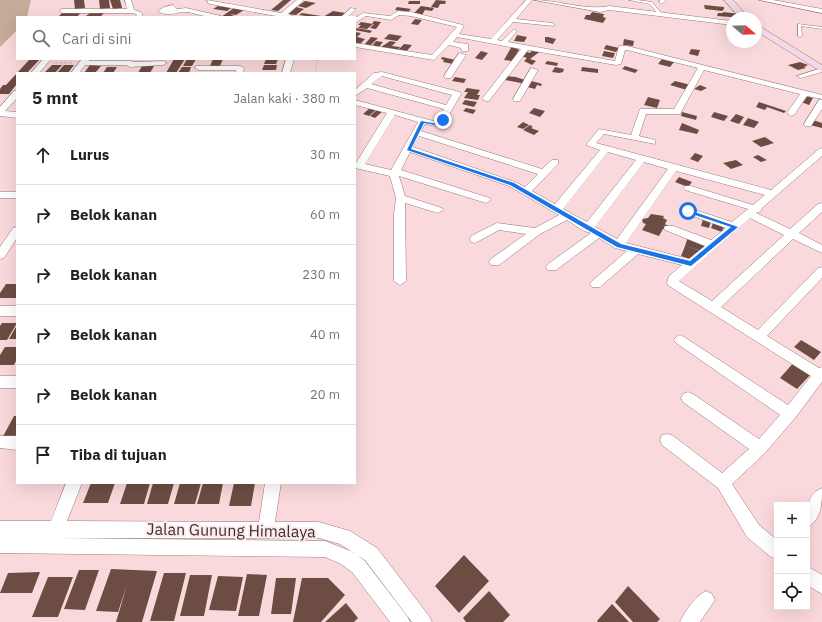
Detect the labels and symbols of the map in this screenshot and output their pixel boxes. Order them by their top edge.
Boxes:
north arrow [726,12,762,48]
route end [434,111,452,129]
route start [679,202,697,220]
street label: Jalan Gunung Himalaya [146,519,316,541]

